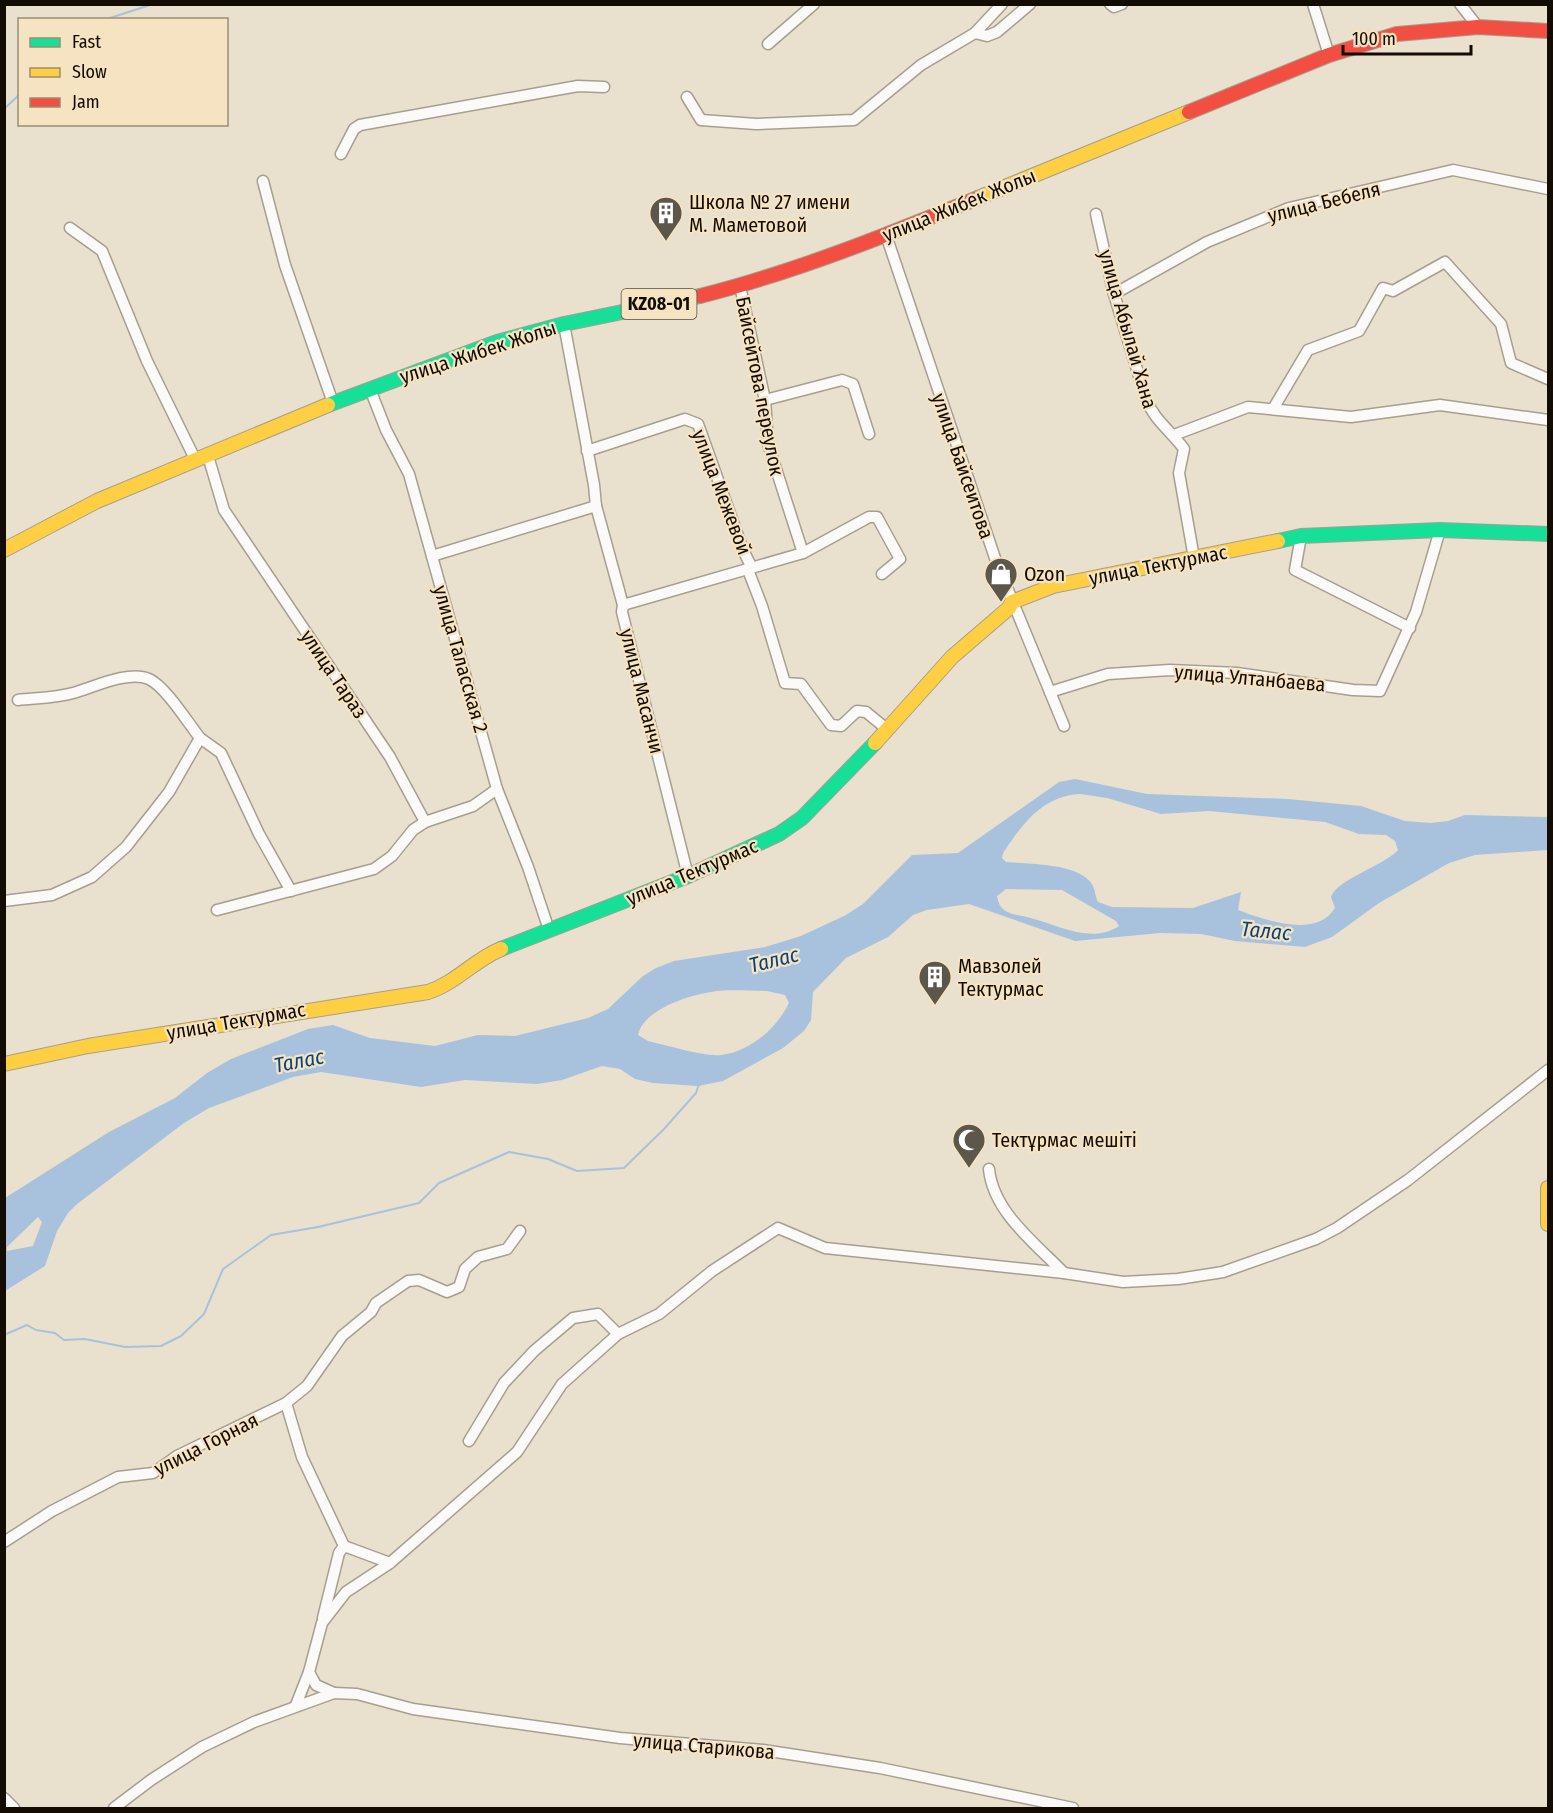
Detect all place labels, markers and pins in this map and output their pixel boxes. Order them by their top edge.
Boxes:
place label: Школа № 27 имени М. Маметовой [689,190,850,237]
building icon: Школа № 27 имени М. Маметовой [648,195,684,242]
shop icon: Ozon [983,556,1019,603]
place label: Ozon [1024,562,1065,586]
place label: Мавзолей Тектурмас [958,954,1044,1001]
building icon: Мавзолей Тектурмас [917,959,953,1006]
mosque icon: Тектұрмас мешіті [951,1122,987,1169]
place label: Тектұрмас мешіті [992,1128,1137,1152]

